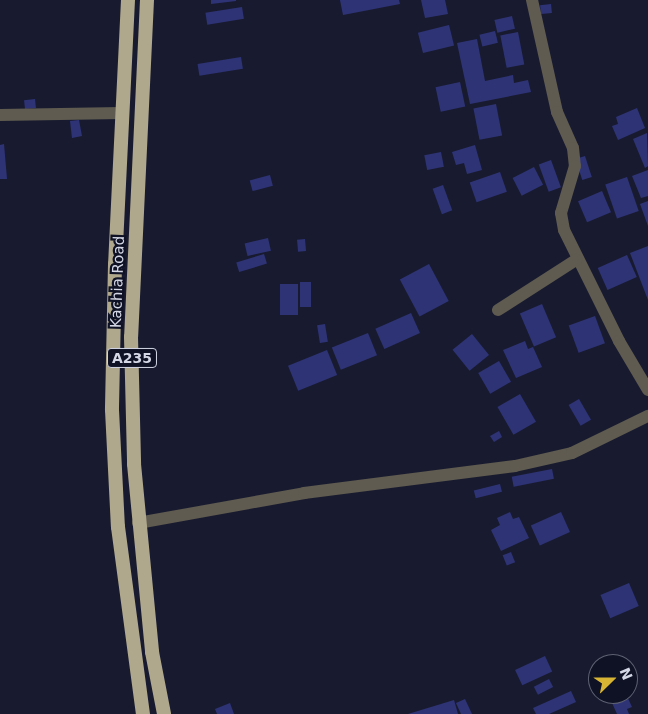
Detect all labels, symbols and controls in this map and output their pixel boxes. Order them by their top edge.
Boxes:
street label: Kachia Road [107,236,129,328]
road number: A235 [106,346,158,369]
north arrow [588,654,638,704]
text: N [616,665,636,682]

